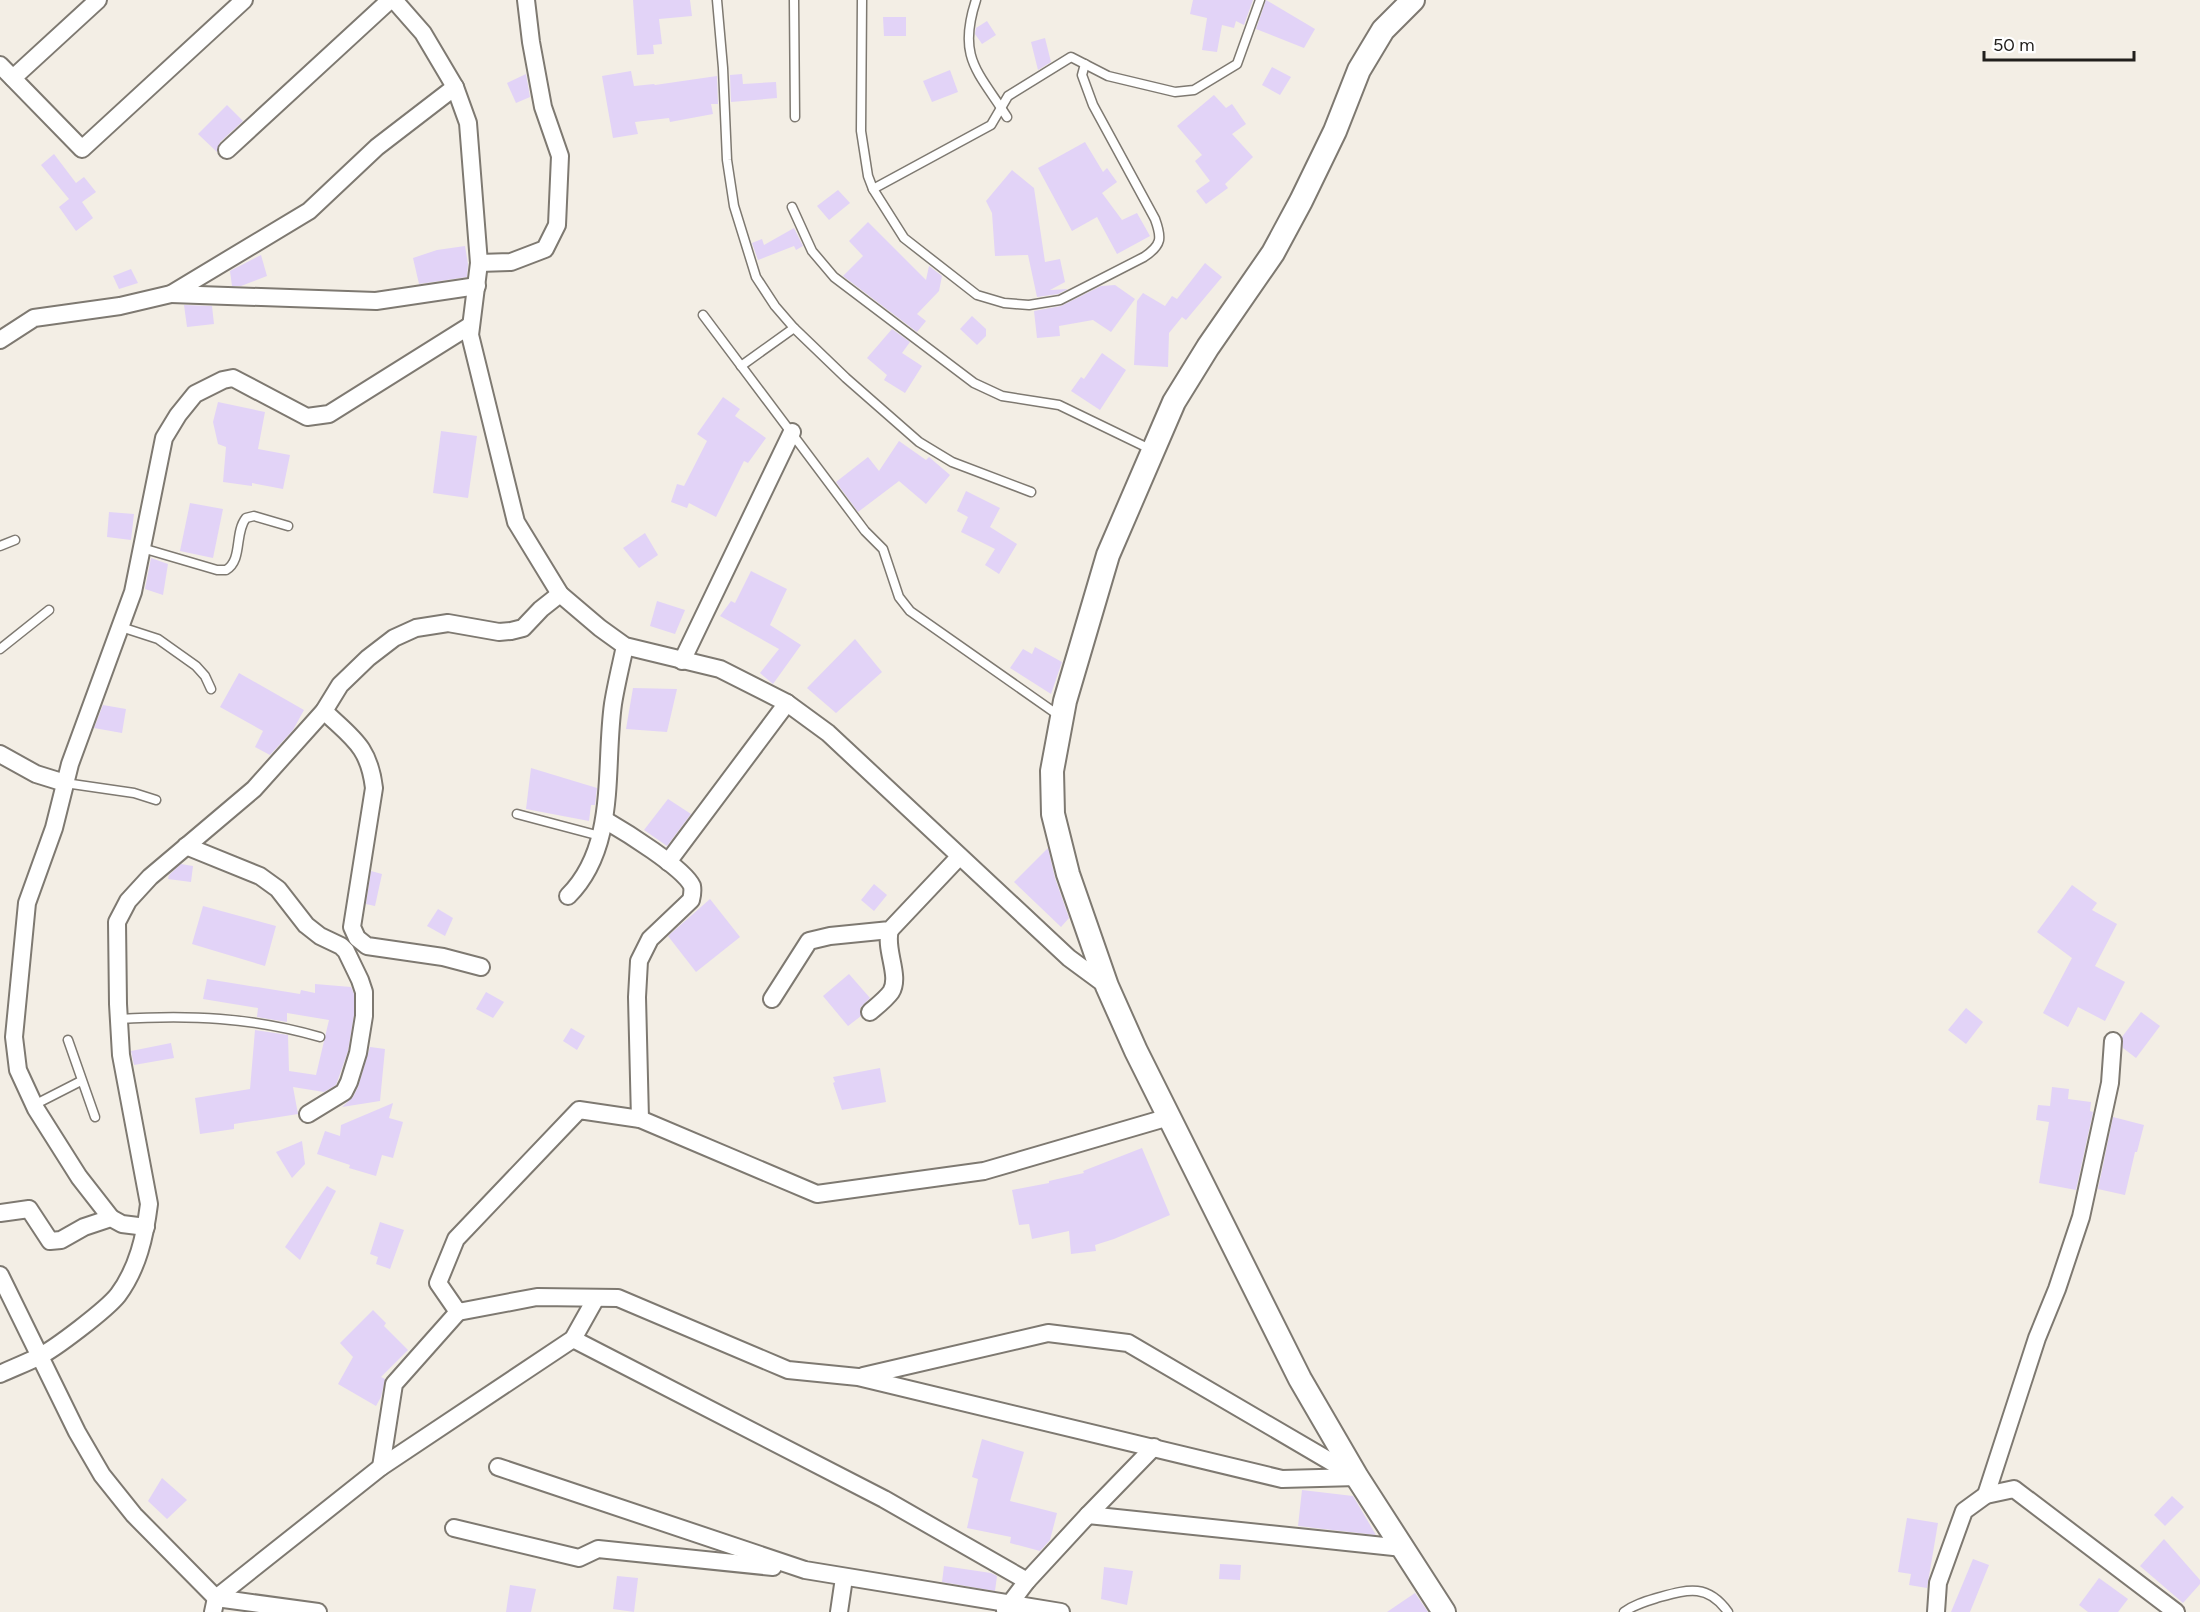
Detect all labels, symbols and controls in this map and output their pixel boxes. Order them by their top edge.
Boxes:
scale bar [1984,24,2134,62]
text: 50 m [1993,34,2035,56]

